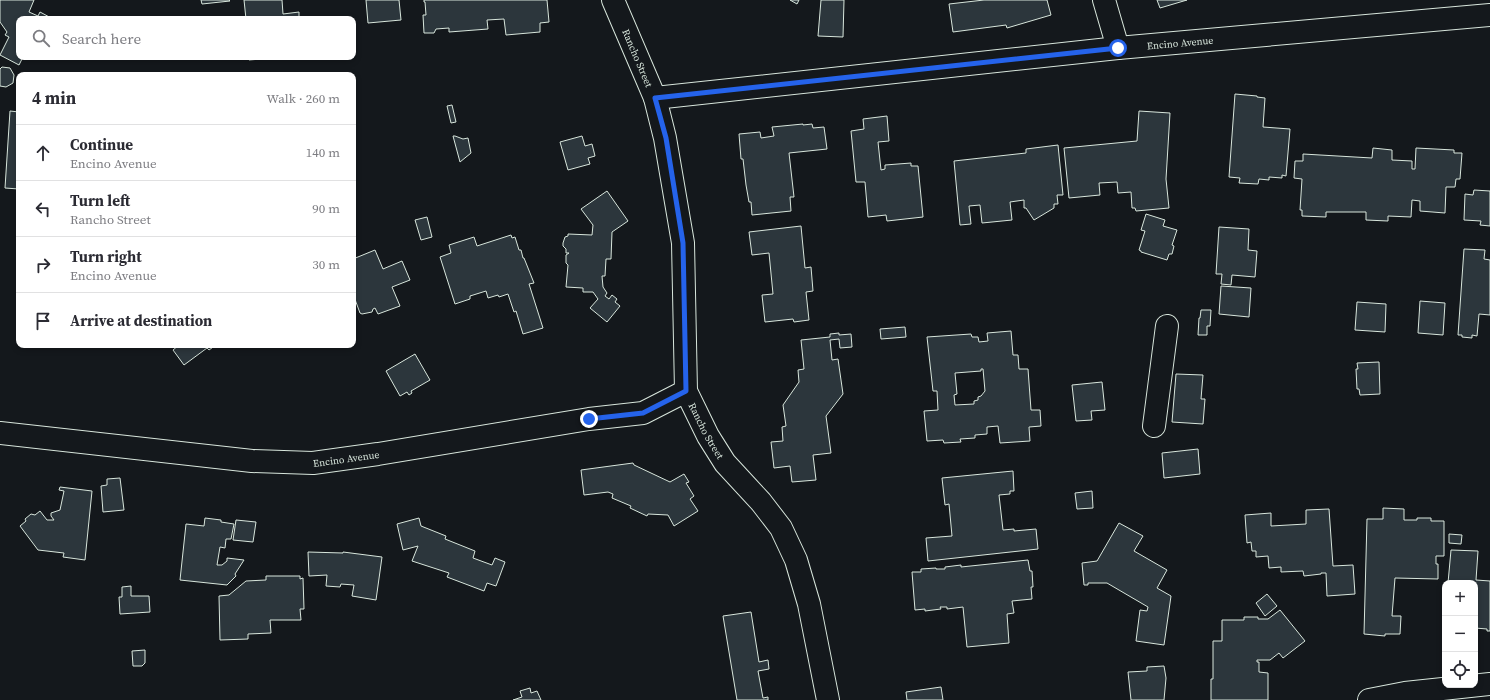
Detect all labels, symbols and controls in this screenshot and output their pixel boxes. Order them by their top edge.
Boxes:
search box [16,16,356,60]
icon: search [30,27,52,49]
street label: Rancho Street [620,27,656,90]
text: Search here [62,28,141,49]
street label: Encino Avenue [1146,33,1214,52]
route start [1109,39,1127,57]
text: 4 min [32,86,76,110]
text: Walk · 260 m [267,90,340,107]
text: Continue [70,134,133,155]
icon: ahead [32,142,54,164]
text: 140 m [306,144,340,161]
text: Encino Avenue [70,155,157,172]
text: Turn left [70,190,130,211]
icon: left [32,198,54,220]
text: 90 m [312,200,340,217]
text: Rancho Street [70,211,151,228]
text: Turn right [70,246,142,267]
icon: right [32,254,54,276]
text: 30 m [312,256,340,273]
text: Encino Avenue [70,267,157,284]
icon: arrive [32,310,54,332]
text: Arrive at destination [70,310,212,331]
street label: Rancho Street [686,400,728,462]
route end [580,410,598,428]
street label: Encino Avenue [312,447,380,469]
map controls [1442,580,1478,688]
button: + [1442,580,1478,616]
button: − [1442,616,1478,652]
button: locate [1442,652,1478,688]

